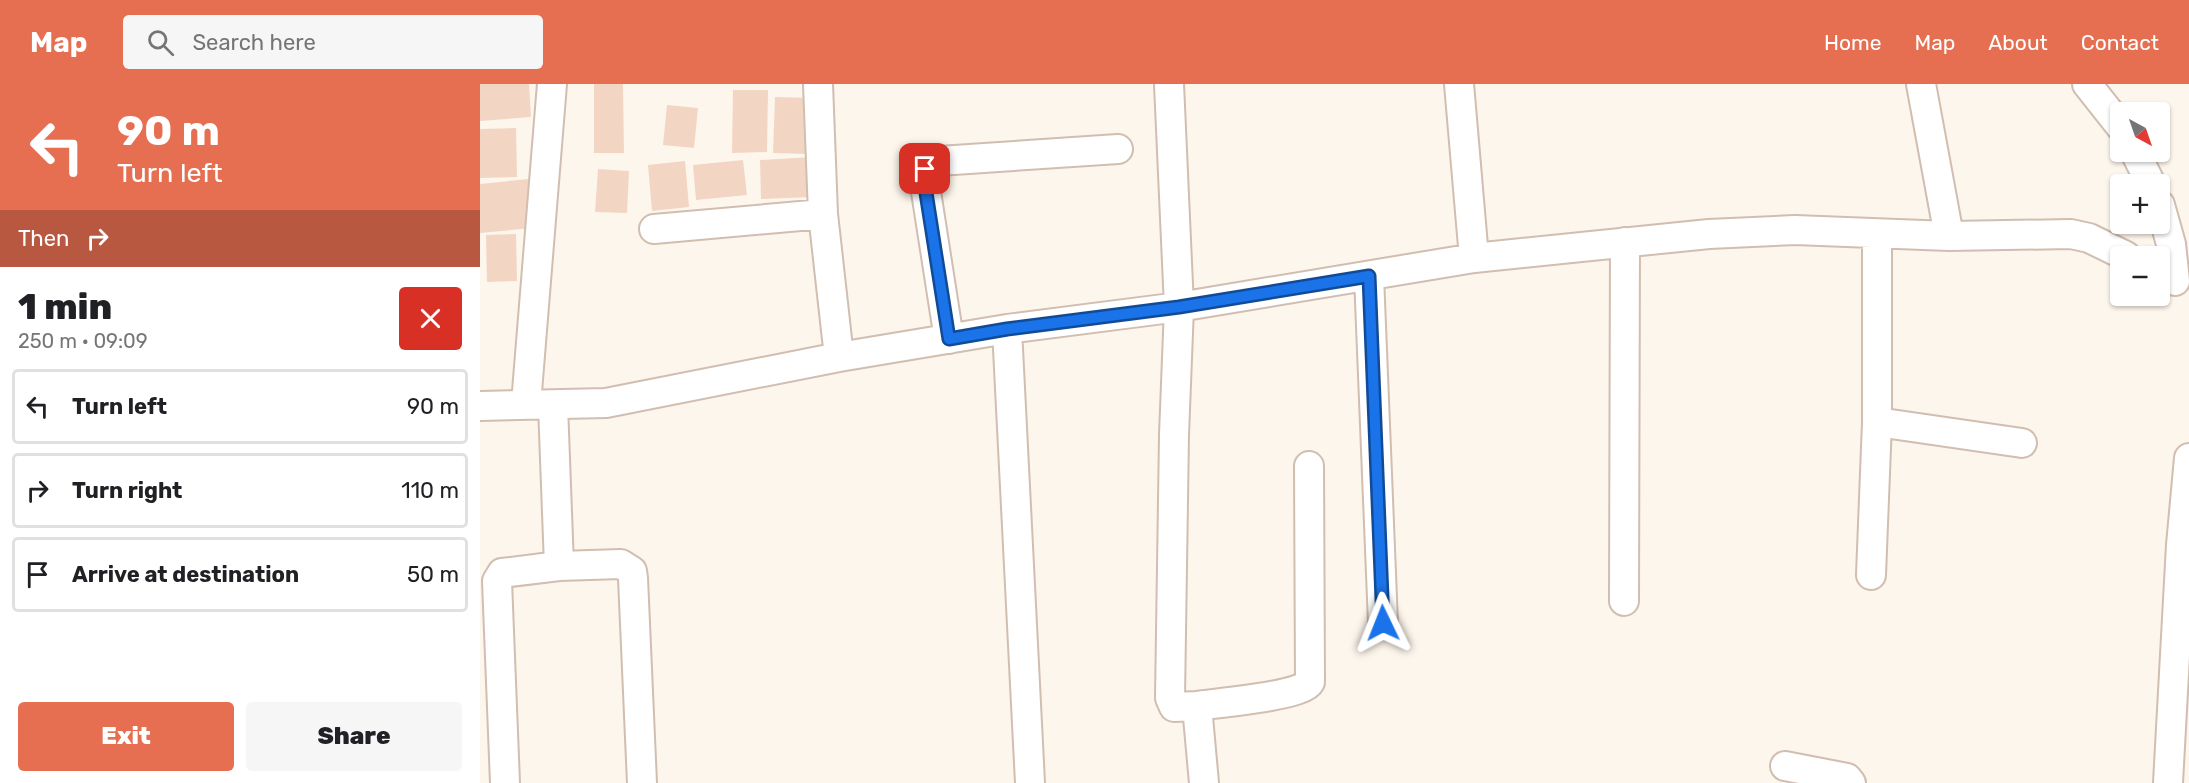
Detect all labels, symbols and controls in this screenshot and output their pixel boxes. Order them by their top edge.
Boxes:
search box [123,15,543,69]
text: Map [30,26,87,59]
icon: search [144,26,177,59]
text: Search here [192,29,316,56]
text: Home [1824,30,1881,55]
text: Map [1914,30,1955,55]
text: About [1988,30,2048,55]
text: Contact [2081,30,2159,55]
north arrow [2110,102,2170,162]
map controls [2110,102,2170,306]
text: 90 m [117,106,220,156]
icon: left [18,108,96,186]
pin [899,143,950,194]
icon: arrive [908,152,941,185]
text: Turn left [117,157,222,189]
button: + [2110,174,2170,234]
icon: right [81,222,114,255]
text: Then [18,225,69,252]
button: − [2110,246,2170,306]
text: 1 min [18,285,112,328]
button: close [399,287,462,350]
text: 250 m · 09:09 [18,329,148,353]
icon: left [21,390,54,423]
text: Turn left [72,393,167,420]
text: 90 m [407,393,459,420]
icon: right [21,474,54,507]
text: Turn right [72,477,182,504]
text: 110 m [401,477,459,504]
icon: arrive [21,558,54,591]
text: Arrive at destination [72,561,299,588]
text: 50 m [407,561,459,588]
position arrow [1351,591,1415,655]
button: Exit [18,702,234,771]
button: Share [246,702,462,771]

